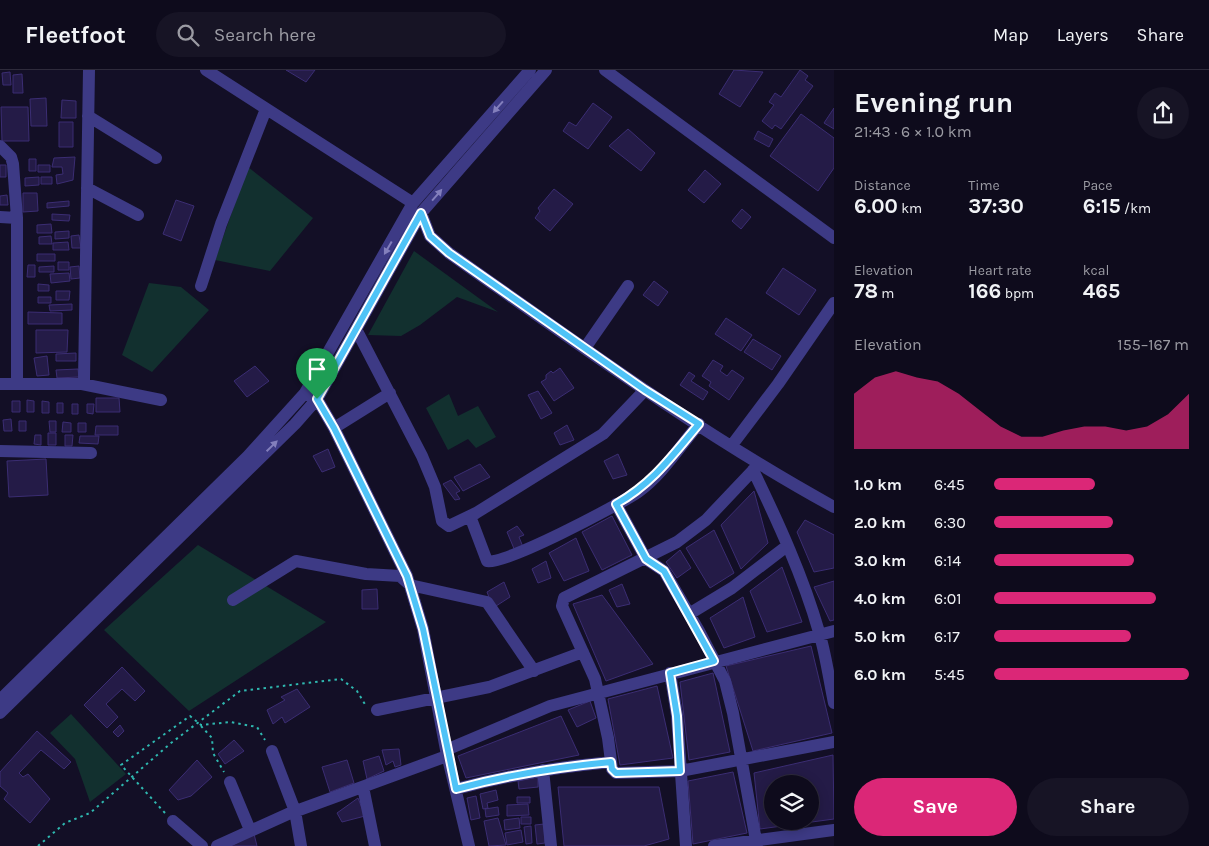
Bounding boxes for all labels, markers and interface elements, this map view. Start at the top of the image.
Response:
search box [156,12,506,57]
text: Fleetfoot [25,21,126,49]
icon: search [174,21,202,49]
text: Search here [214,24,316,46]
text: Map [993,24,1029,46]
text: Layers [1057,24,1109,46]
text: Share [1137,24,1184,46]
text: Evening run [854,86,1013,119]
button: share [1137,87,1189,139]
one-way arrow [492,100,503,113]
text: 21:43 · 6 × 1.0 km [854,122,972,141]
text: Distance [854,177,911,194]
text: Time [968,177,1000,194]
text: Pace [1083,177,1113,194]
one-way arrow [431,190,443,202]
text: 6.00 [854,194,898,218]
text: 37:30 [968,194,1024,218]
text: 6:15 [1083,194,1121,218]
text: km [898,200,922,217]
text: /km [1121,200,1151,217]
one-way arrow [383,242,392,255]
text: Elevation [854,262,913,279]
text: Heart rate [968,262,1031,279]
text: kcal [1083,262,1109,279]
text: 78 [854,279,878,303]
text: 166 [968,279,1001,303]
text: 465 [1083,279,1120,303]
text: m [878,285,894,302]
text: bpm [1001,285,1034,302]
text: Elevation [854,335,922,354]
text: 155–167 m [1117,335,1189,354]
pin [296,348,338,399]
icon: arrive [303,355,331,383]
one-way arrow [266,441,278,453]
text: 1.0 km [854,475,902,494]
text: 6:45 [934,475,965,494]
text: 2.0 km [854,513,906,532]
text: 6:30 [934,513,966,532]
text: 3.0 km [854,551,906,570]
text: 6:14 [934,551,961,570]
text: 4.0 km [854,589,906,608]
text: 6:01 [934,589,962,608]
text: 5.0 km [854,627,906,646]
text: 6:17 [934,627,960,646]
text: 6.0 km [854,665,906,684]
text: 5:45 [934,665,965,684]
map controls [764,775,819,830]
button: layers [764,775,819,830]
button: Save [854,778,1017,836]
button: Share [1027,778,1189,836]

